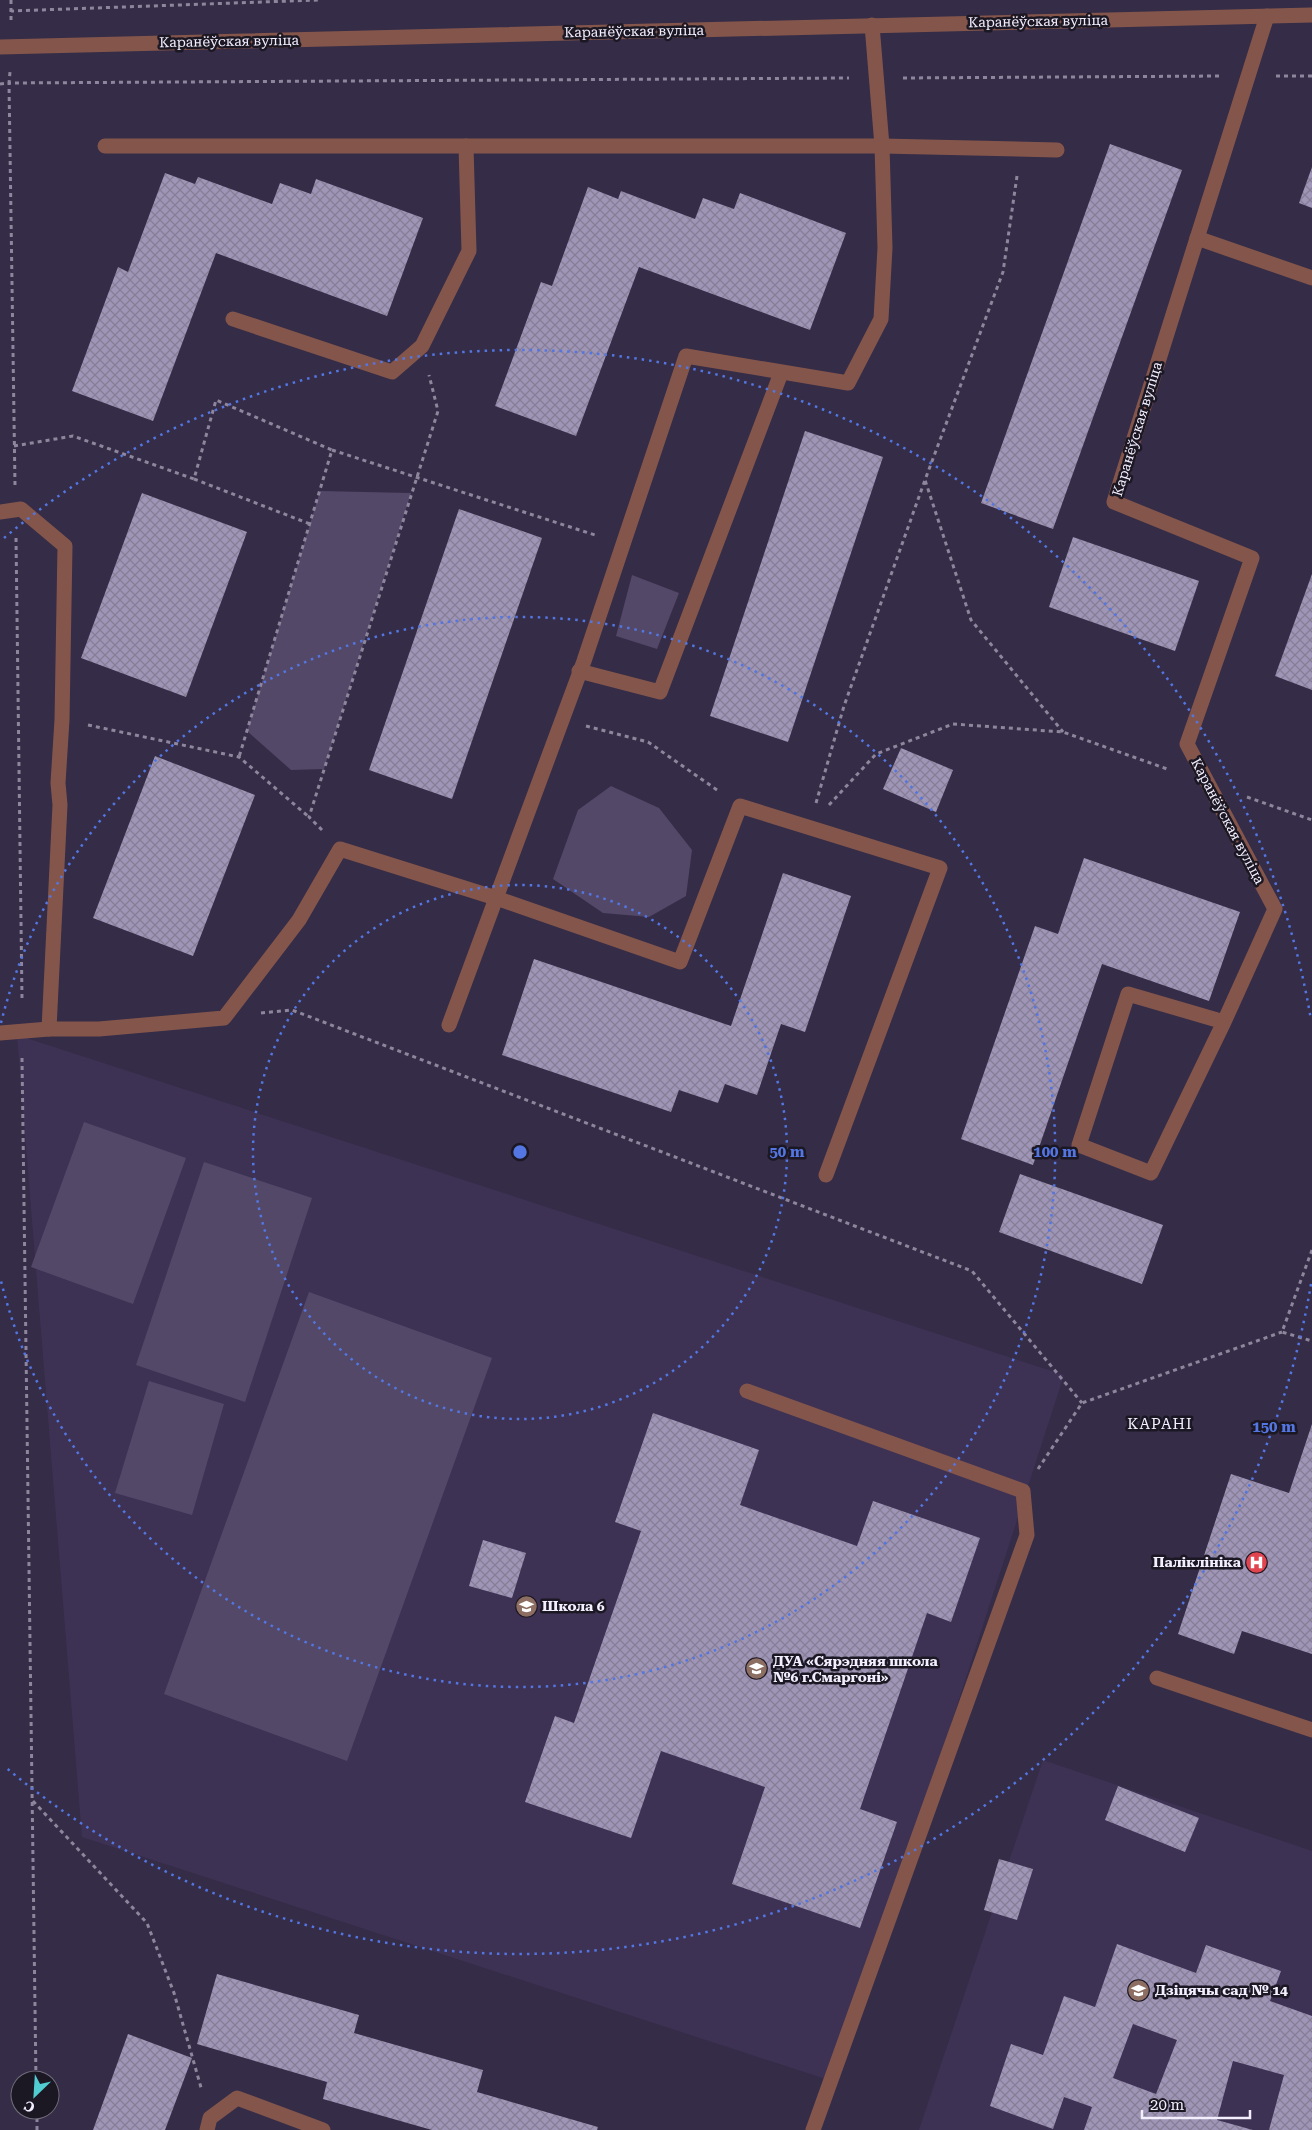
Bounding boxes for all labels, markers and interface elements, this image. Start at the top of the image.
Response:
street label: Каранёўская вуліца [968,12,1108,30]
street label: Каранёўская вуліца [564,22,704,40]
street label: Каранёўская вуліца [159,32,299,50]
street label: Каранёўская вуліца [1109,359,1165,498]
street label: Каранёўская вуліца [1188,755,1268,887]
centre of rings [511,1143,529,1161]
text: 50 m [769,1143,805,1161]
text: 100 m [1033,1143,1077,1161]
district label: КАРАНІ [1127,1415,1193,1433]
text: 150 m [1252,1418,1296,1436]
hospital icon: Паліклініка [1245,1550,1269,1574]
place label: Паліклініка [1153,1554,1242,1570]
school or university icon: Школа 6 [514,1594,538,1618]
place label: Школа 6 [542,1598,605,1614]
place label: ДУА «Сярэдняя школа №6 г.Смаргоні» [773,1653,939,1685]
school or university icon: ДУА «Сярэдняя школа №6 г.Смаргоні» [745,1657,769,1681]
school or university icon: Дзіцячы сад № 14 [1127,1978,1151,2002]
place label: Дзіцячы сад № 14 [1155,1982,1288,1998]
north arrow [10,2070,60,2120]
scale bar [1142,2088,1250,2120]
text: 20 m [1150,2096,1185,2114]
text: С [22,2097,37,2116]

